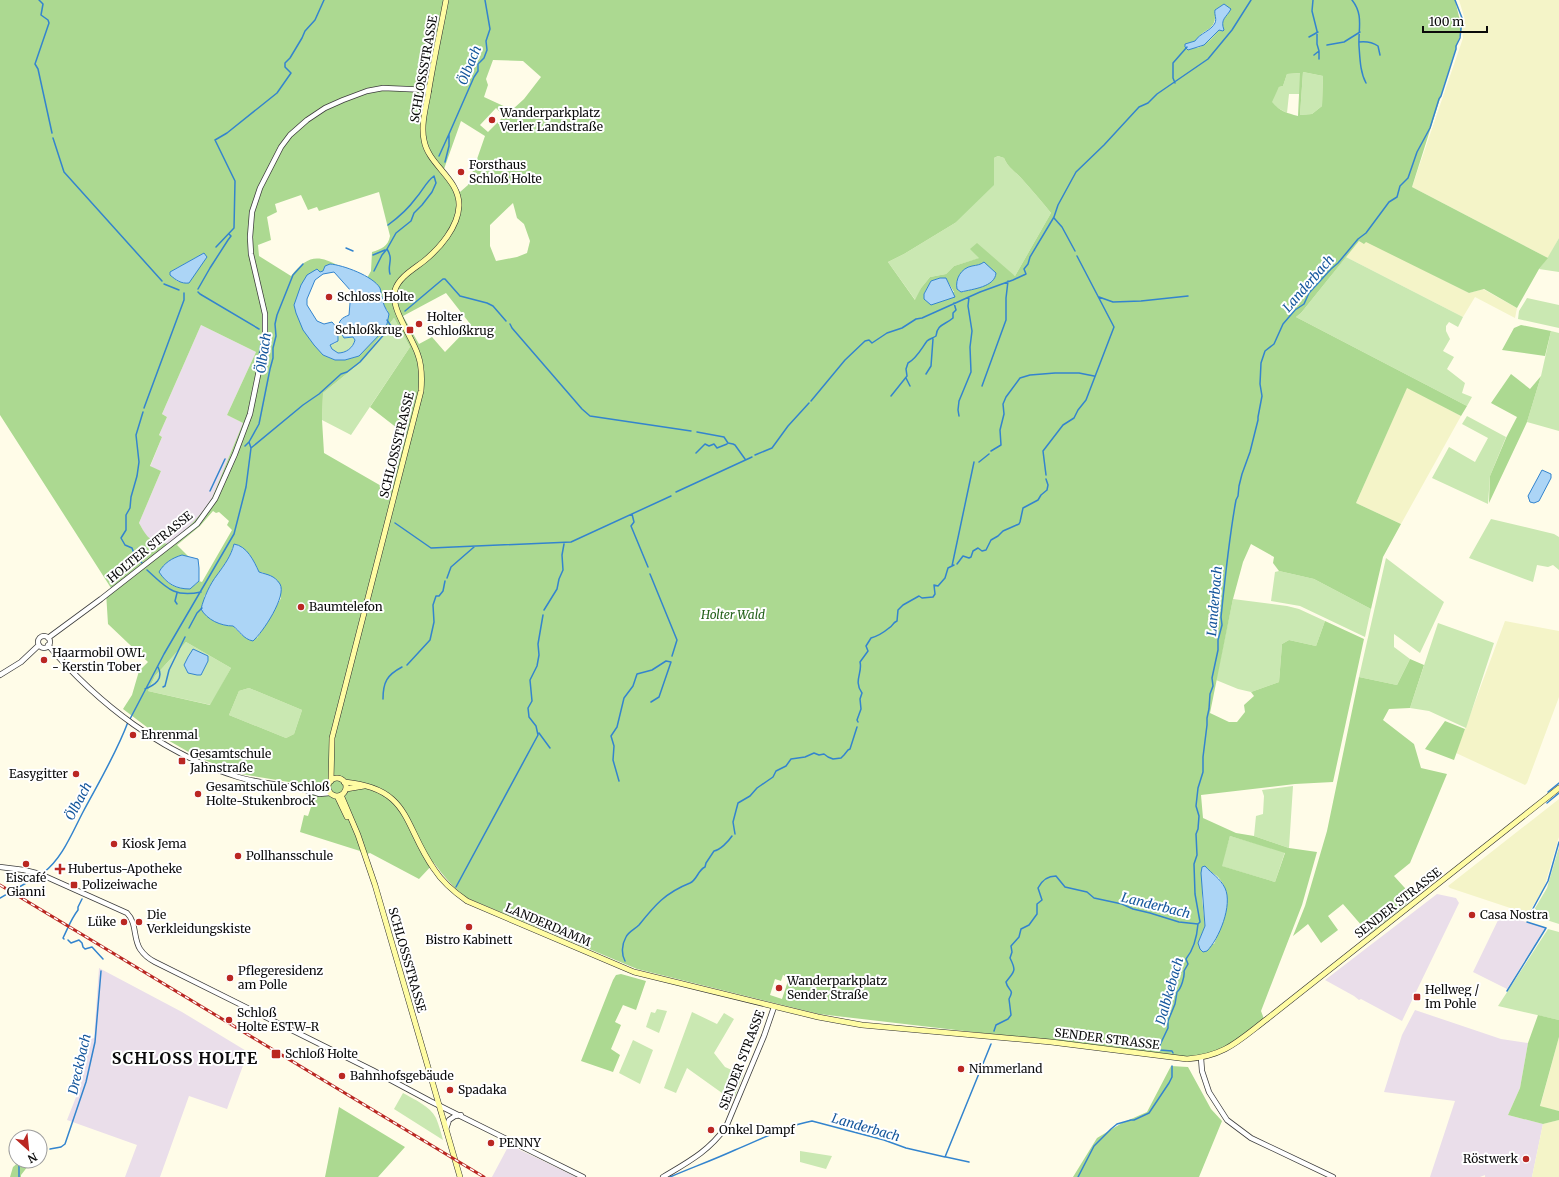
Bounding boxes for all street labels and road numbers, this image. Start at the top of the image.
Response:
street label: SCHLOSSSTRASSE [407,14,440,124]
street label: SCHLOSSSTRASSE [376,390,417,499]
street label: HOLTER STRASSE [104,507,196,586]
street label: SENDER STRASSE [1351,864,1444,941]
street label: LANDERDAMM [503,900,594,949]
street label: SCHLOSSSTRASSE [385,905,430,1015]
street label: SENDER STRASSE [716,1007,768,1112]
street label: SENDER STRASSE [1054,1025,1161,1052]

